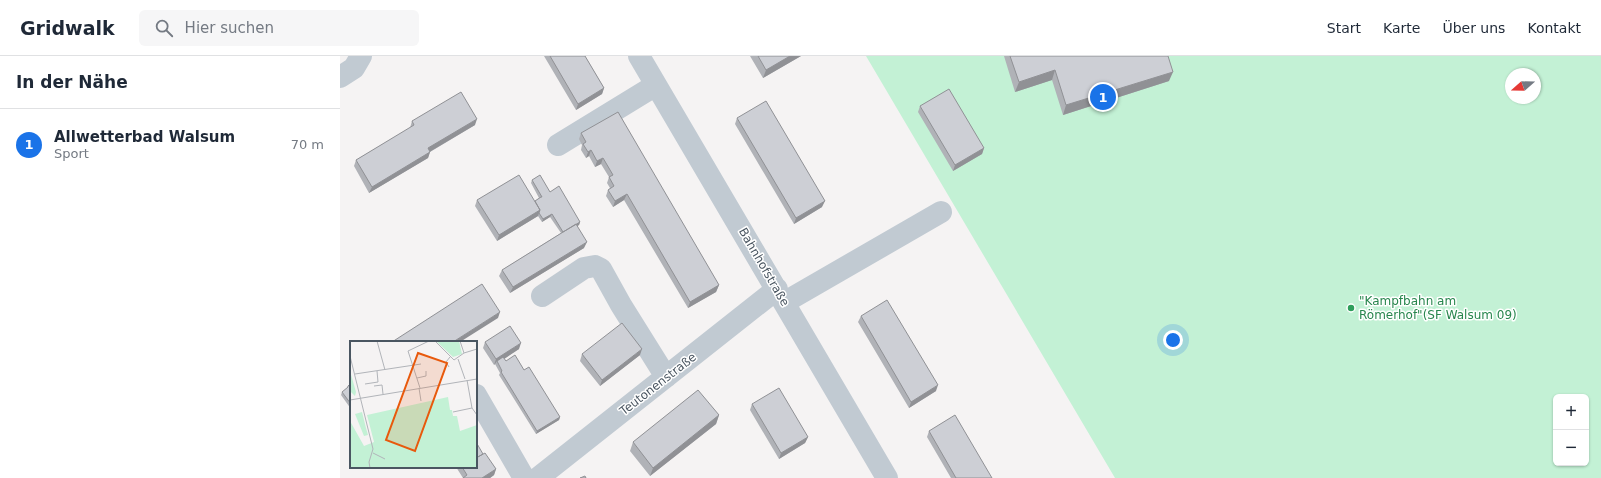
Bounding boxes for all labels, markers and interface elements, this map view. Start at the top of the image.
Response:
search box [139,10,419,46]
text: Gridwalk [20,17,115,39]
icon: search [153,17,175,39]
text: Hier suchen [185,19,274,37]
text: Start [1327,20,1361,36]
text: Karte [1383,20,1420,36]
text: Über uns [1442,20,1505,36]
text: Kontakt [1527,20,1581,36]
north arrow [1505,68,1541,104]
text: In der Nähe [16,72,128,92]
pin: 1 [1090,82,1116,112]
text: Allwetterbad Walsum [54,128,235,146]
text: 1 [24,137,34,152]
text: 70 m [291,137,324,152]
text: Sport [54,146,89,161]
street label: Bahnhofstraße [736,225,792,309]
place label: "Kampfbahn am Römerhof"(SF Walsum 09) [1359,294,1517,322]
marker: "Kampfbahn am Römerhof"(SF Walsum 09) [1346,303,1356,313]
your location [1163,330,1183,350]
inset map [350,341,477,468]
street label: Teutonenstraße [616,350,699,419]
map controls [1553,394,1589,466]
button: + [1553,394,1589,430]
button: − [1553,430,1589,466]

